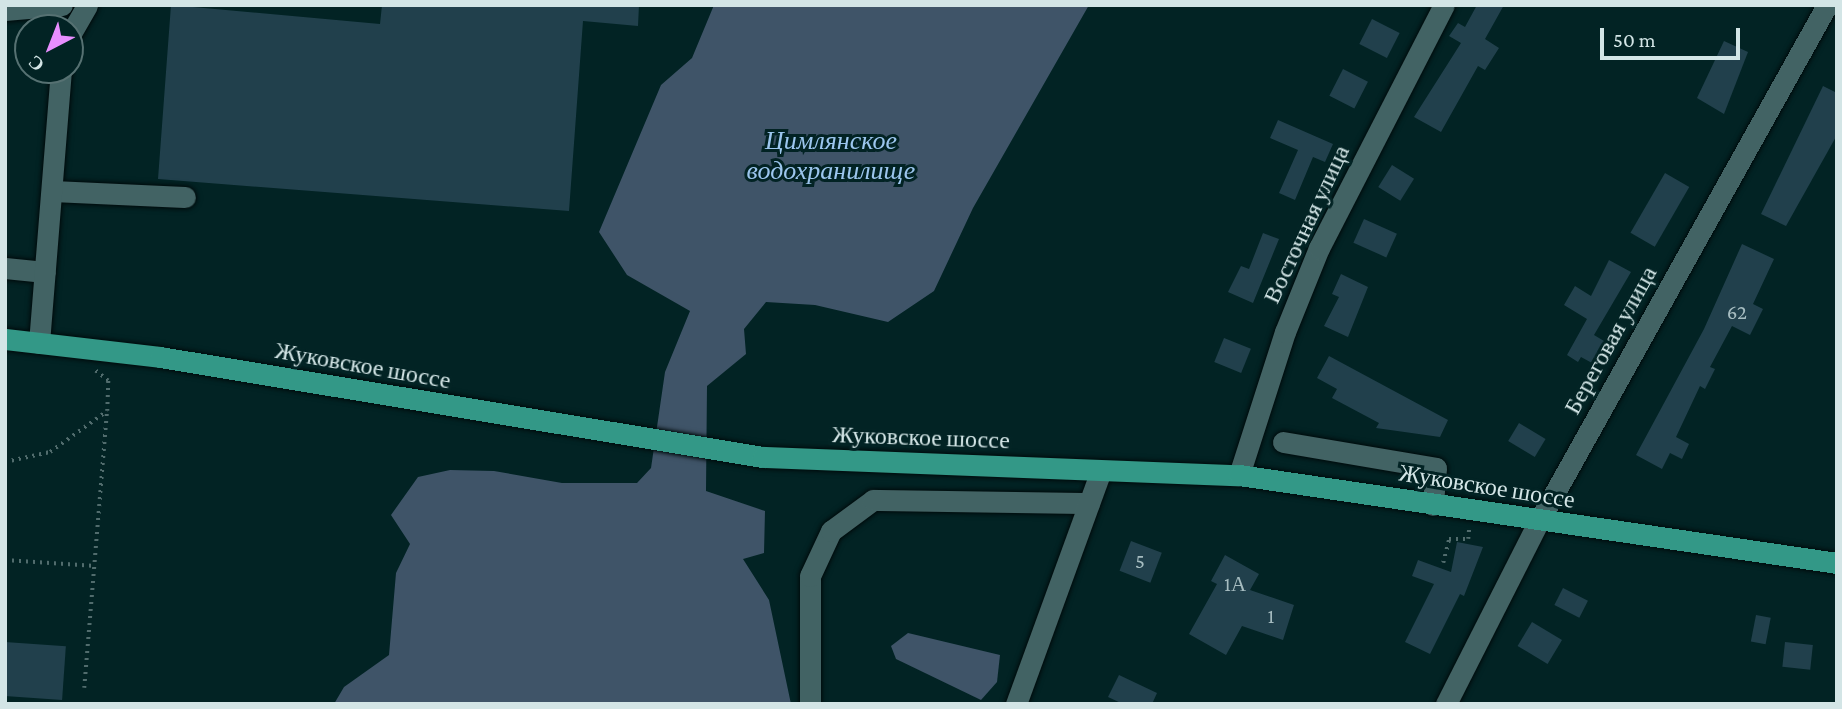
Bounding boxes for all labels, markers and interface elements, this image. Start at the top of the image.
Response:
north arrow [14,14,84,84]
scale bar [1604,14,1744,58]
text: 50 m [1613,28,1656,52]
text: С [24,51,48,76]
water label: Цимлянское водохранилище [747,125,915,186]
street label: Восточная улица [1257,140,1355,308]
street label: Береговая улица [1557,261,1663,419]
house number: 62 [1727,299,1747,325]
street label: Жуковское шоссе [273,335,453,395]
street label: Жуковское шоссе [832,420,1010,454]
street label: Жуковское шоссе [1397,458,1577,514]
house number: 5 [1135,548,1145,574]
house number: 1А [1224,571,1246,597]
house number: 1 [1268,603,1274,629]

